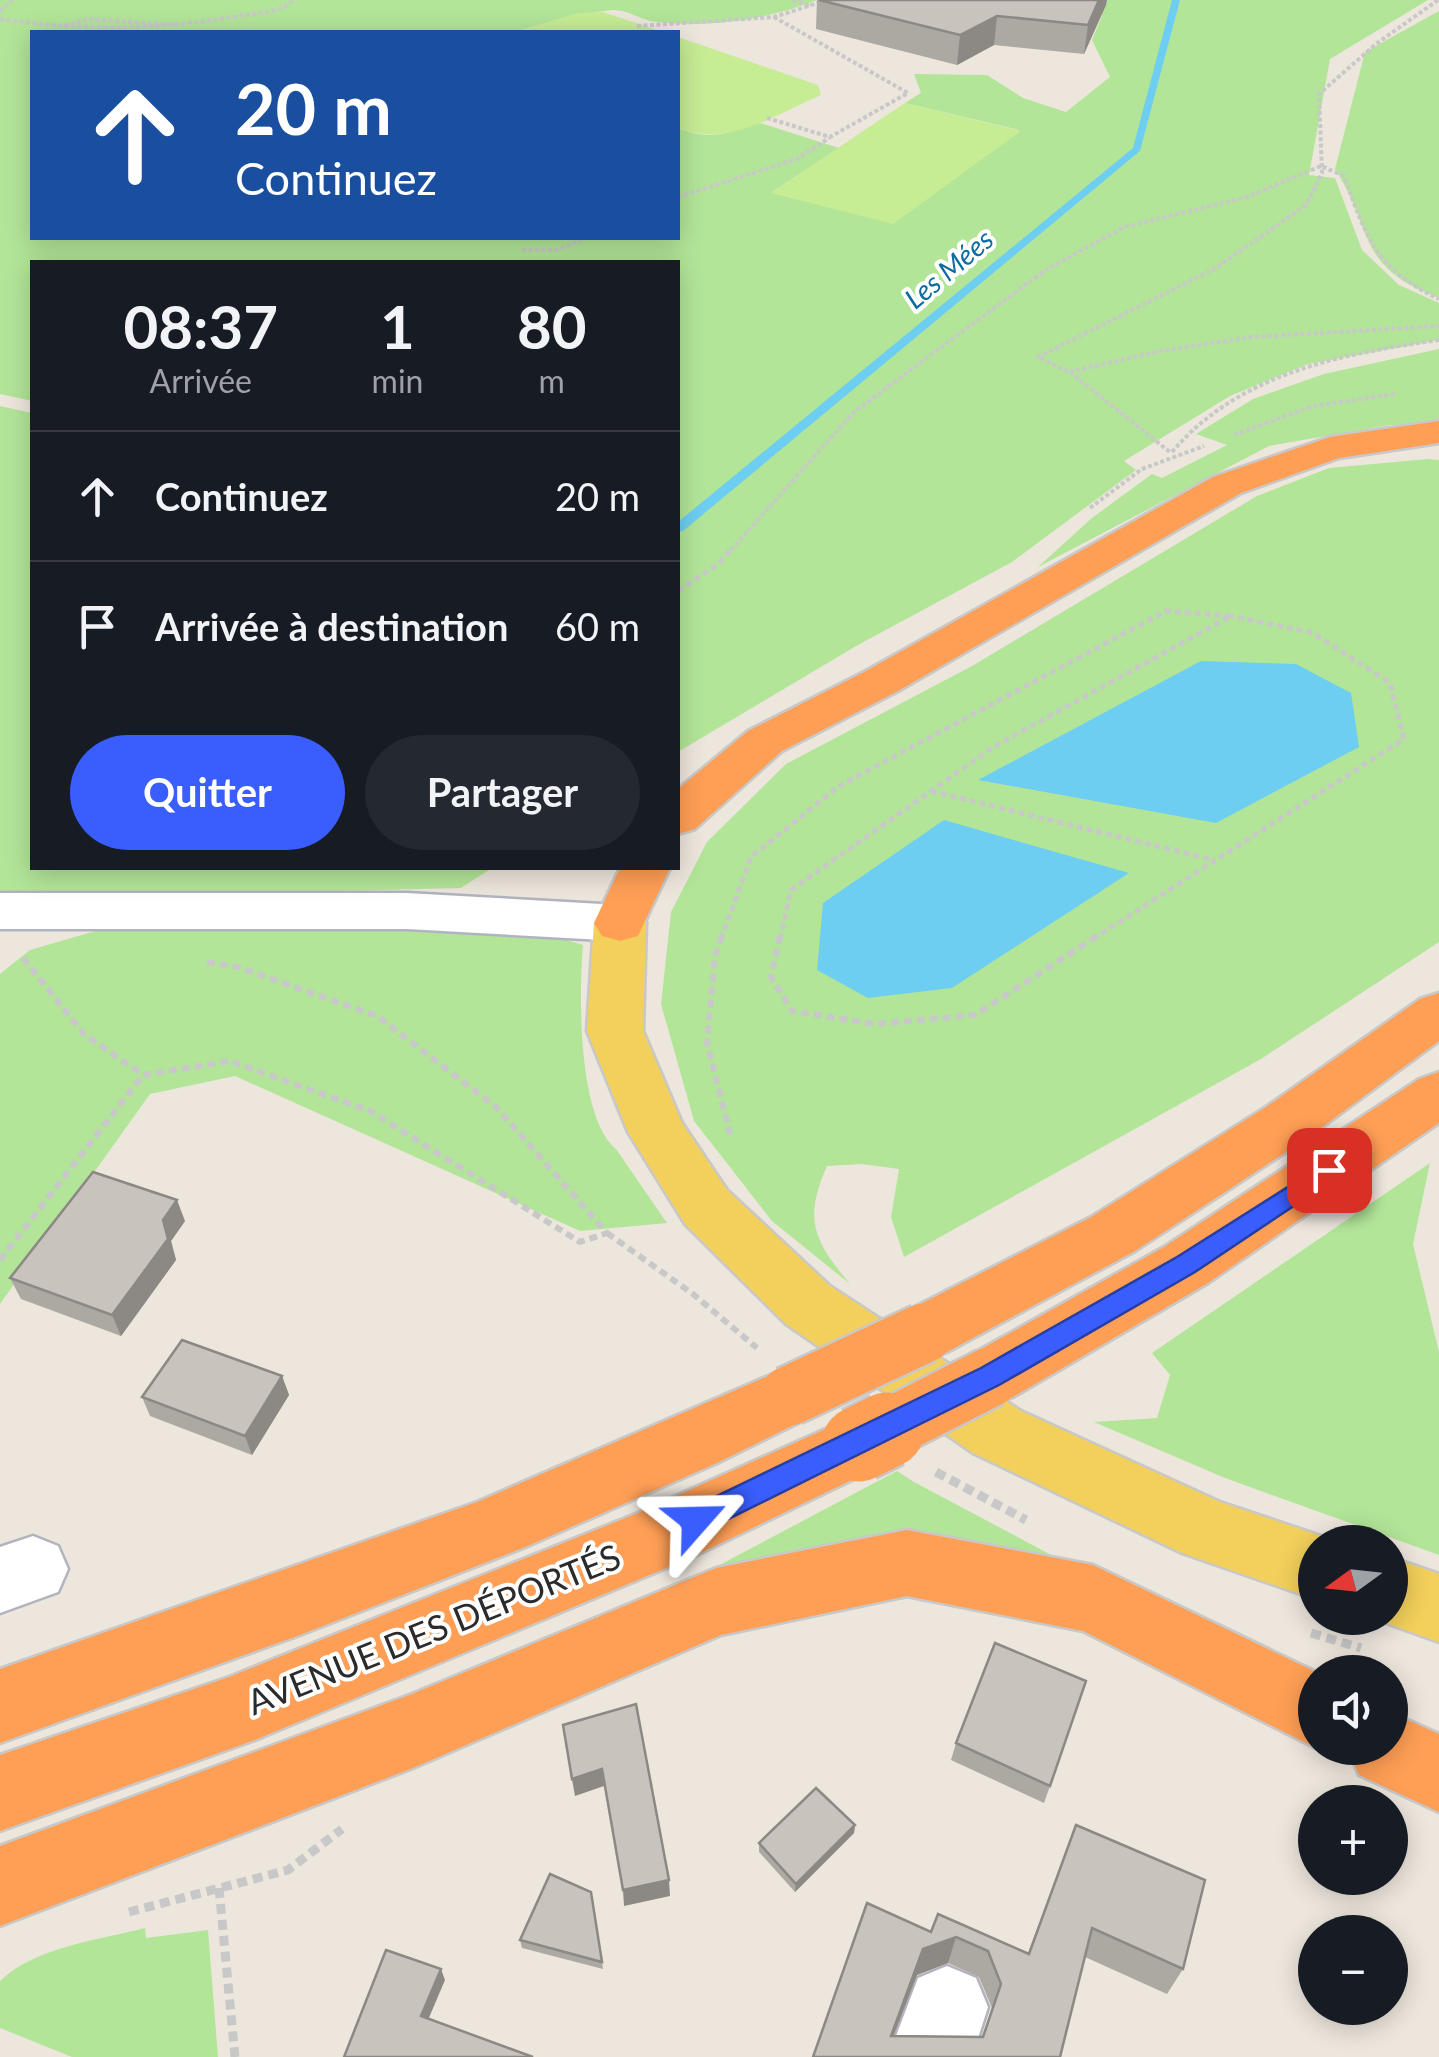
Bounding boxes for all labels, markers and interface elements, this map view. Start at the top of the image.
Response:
text: 20 m [235,66,392,150]
icon: ahead [70,70,200,200]
text: Continuez [235,151,437,205]
water label: Les Mées [897,221,1000,315]
text: 08:37 [123,290,278,362]
text: 1 [380,290,415,362]
text: 80 [517,290,587,362]
text: Arrivée [150,361,252,400]
text: min [372,361,423,400]
text: m [539,361,565,400]
icon: ahead [70,469,125,524]
text: Continuez [155,473,328,519]
text: 20 m [555,473,640,519]
icon: arrive [70,599,125,654]
text: Arrivée à destination [155,603,508,649]
text: 60 m [555,603,640,649]
button: Quitter [70,735,345,850]
button: Partager [365,735,640,850]
pin [1287,1128,1372,1213]
icon: arrive [1302,1143,1357,1198]
position arrow [644,1468,748,1572]
north arrow [1298,1525,1408,1635]
map controls [1298,1525,1408,2025]
street label: AVENUE DES DÉPORTÉS [240,1534,626,1722]
button: sound [1298,1655,1408,1765]
button: + [1298,1785,1408,1895]
button: − [1298,1915,1408,2025]

